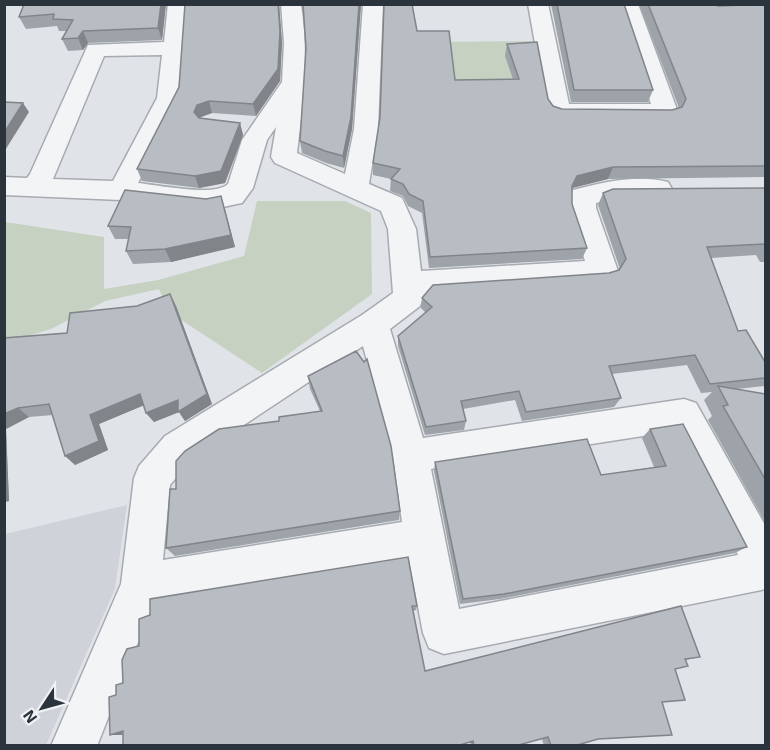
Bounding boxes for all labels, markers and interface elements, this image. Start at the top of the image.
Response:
north arrow [12,678,72,738]
text: N [18,707,41,727]

